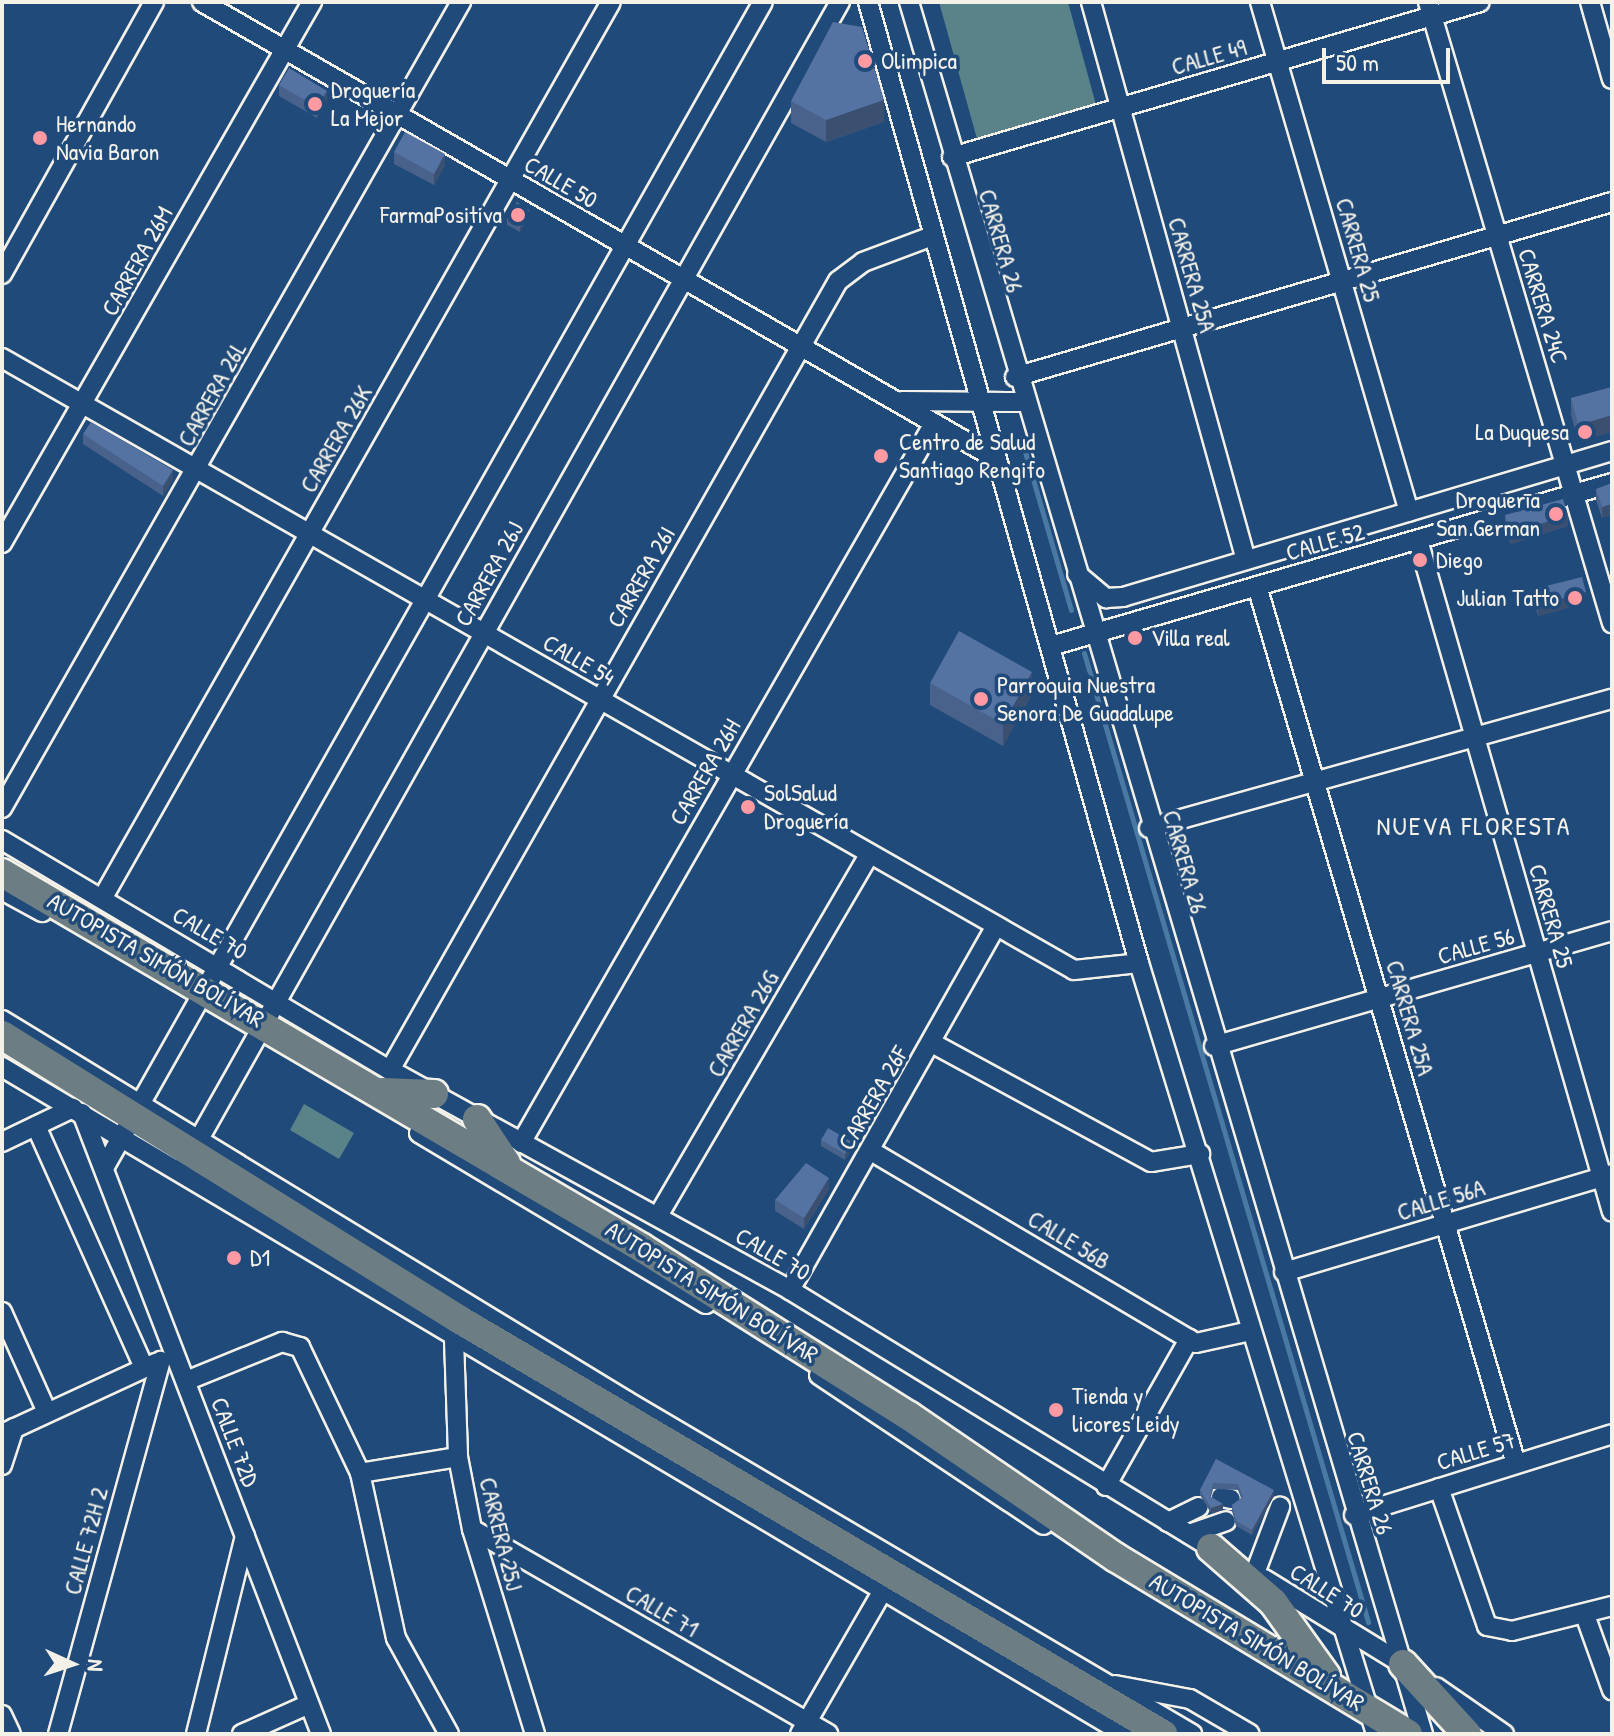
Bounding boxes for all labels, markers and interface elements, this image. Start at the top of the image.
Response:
scale bar [1326,32,1454,82]
street label: CALLE 49 [1168,33,1250,81]
text: 50 m [1336,46,1379,78]
place label: Olimpica [881,47,957,75]
marker: Olimpica [856,52,874,70]
place label: Droguería La Mejor [331,76,415,132]
marker: Droguería La Mejor [306,95,324,113]
place label: Hernando Navia Baron [56,110,159,166]
marker: Hernando Navia Baron [31,129,49,147]
street label: CALLE 50 [519,150,603,214]
street label: CARRERA 26 [973,186,1029,296]
street label: CARRERA 25 [1329,195,1387,305]
street label: CARRERA 26M [95,201,179,321]
place label: FarmaPositiva [380,201,502,229]
marker: FarmaPositiva [509,206,527,224]
street label: CARRERA 25A [1162,214,1222,336]
street label: CARRERA 24C [1512,245,1574,367]
street label: CARRERA 26L [171,337,253,451]
street label: CARRERA 26K [294,380,378,498]
place label: La Duquesa [1475,418,1569,446]
marker: La Duquesa [1576,423,1594,441]
place label: Centro de Salud Santiago Rengifo [899,428,1045,484]
marker: Centro de Salud Santiago Rengifo [870,445,892,467]
place label: Droguerīa San German [1436,486,1540,542]
marker: Droguerīa San German [1547,505,1565,523]
street label: CARRERA 26J [449,517,529,631]
street label: CALLE 52 [1282,517,1368,567]
street label: CARRERA 26I [601,521,681,633]
place label: Diego [1436,546,1483,574]
marker: Diego [1411,551,1429,569]
place label: Julian Tatto [1456,584,1559,612]
marker: Julian Tatto [1566,589,1584,607]
place label: Villa real [1151,624,1230,652]
street label: CALLE 54 [538,628,620,692]
marker: Villa real [1126,629,1144,647]
place label: Parroquia Nuestra Senora De Guadalupe [997,671,1174,727]
marker: Parroquia Nuestra Senora De Guadalupe [972,690,990,708]
street label: CARRERA 26H [663,714,747,830]
place label: SolSalud Droguería [764,779,848,835]
marker: SolSalud Droguería [739,798,757,816]
street label: CARRERA 26 [1157,807,1213,917]
district label: NUEVA FLORESTA [1377,810,1571,842]
street label: CARRERA 25 [1522,861,1580,971]
street label: AUTOPISTA SIMÓN BOLÍVAR [43,886,269,1034]
street label: CALLE 70 [168,900,252,966]
street label: CALLE 56 [1434,921,1518,971]
street label: CARRERA 25A [1380,957,1440,1079]
street label: CARRERA 26G [701,966,785,1082]
street label: CARRERA 26F [832,1041,914,1155]
street label: CALLE 56A [1394,1173,1488,1227]
street label: CALLE 56B [1023,1204,1115,1276]
street label: AUTOPISTA SIMÓN BOLÍVAR [601,1215,823,1369]
street label: CALLE 70 [731,1221,815,1287]
place label: D1 [250,1244,270,1272]
marker: D1 [225,1249,243,1267]
place label: Tienda y licores Leidy [1072,1382,1180,1438]
street label: CALLE 72D [205,1393,265,1491]
marker: Tienda y licores Leidy [1047,1401,1065,1419]
street label: CALLE 57 [1433,1425,1519,1477]
street label: CARRERA 26 [1341,1428,1399,1538]
street label: CARRERA 25J [473,1474,529,1594]
street label: CALLE 72H 2 [58,1484,114,1598]
street label: CALLE 70 [1285,1557,1369,1625]
street label: AUTOPISTA SIMÓN BOLÍVAR [1145,1567,1369,1717]
street label: CALLE 71 [620,1579,704,1643]
north arrow [32,1624,112,1704]
text: N [81,1659,111,1672]

